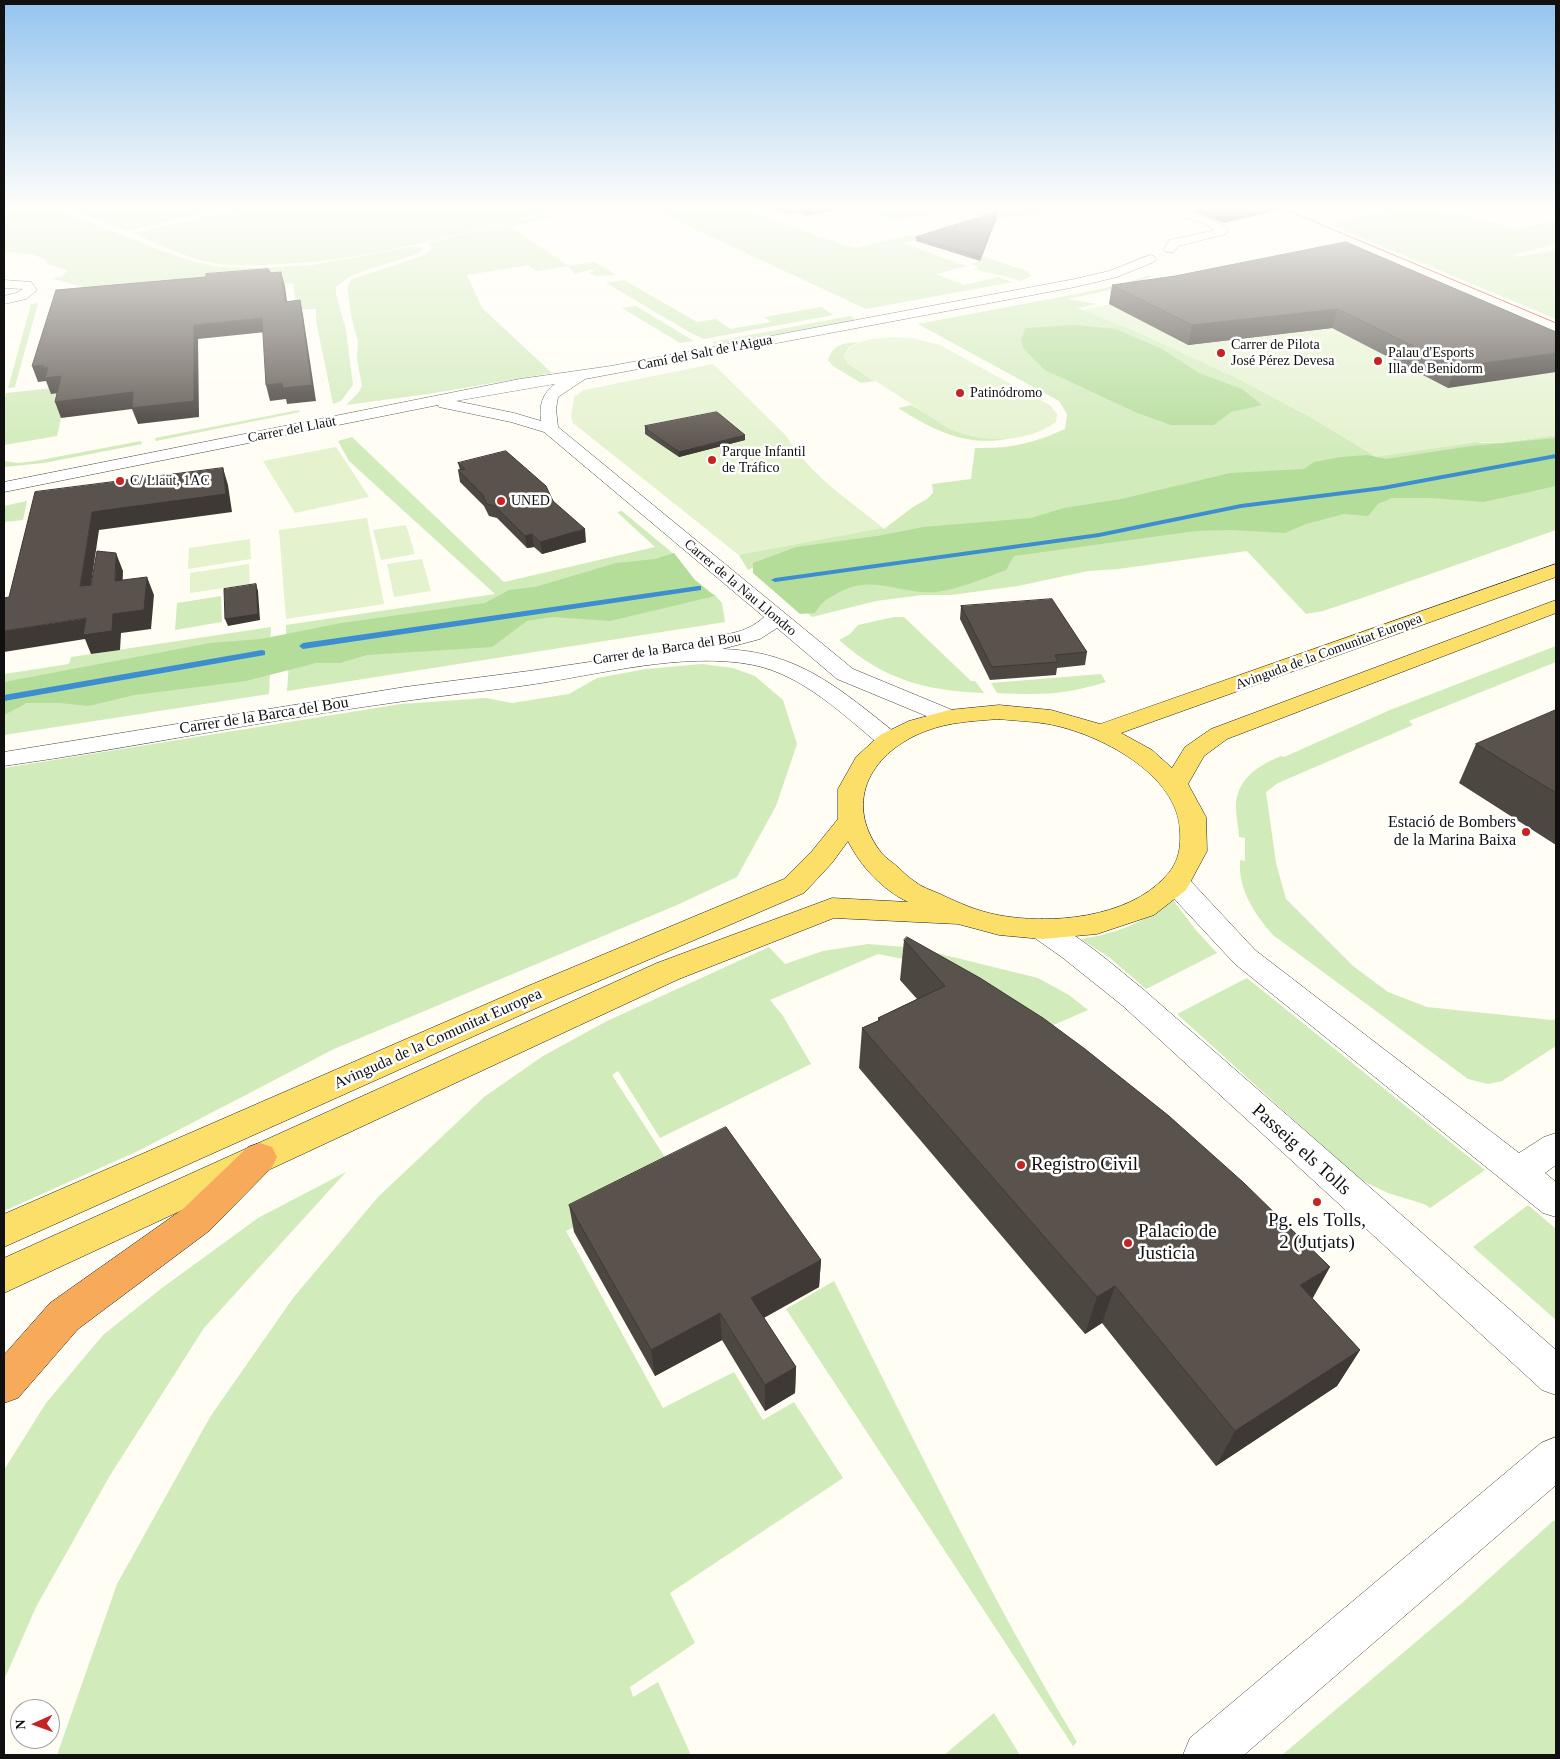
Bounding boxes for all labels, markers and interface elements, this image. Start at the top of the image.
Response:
street label: Camí del Salt de l'Aigua [636,332,774,374]
place label: Carrer de Pilota José Pérez Devesa [1231,337,1334,370]
place label: Palau d'Esports Illa de Benidorm [1388,345,1483,378]
marker: Carrer de Pilota José Pérez Devesa [1215,347,1227,359]
marker: Palau d'Esports Illa de Benidorm [1372,355,1384,367]
place label: Patinódromo [970,385,1042,401]
marker: Patinódromo [954,387,966,399]
street label: Carrer del Llaüt [247,413,337,447]
place label: Parque Infantil de Tráfico [722,444,806,477]
marker: Parque Infantil de Tráfico [706,454,718,466]
place label: C/ Llaüt, 1AC [130,473,210,489]
marker: C/ Llaüt, 1AC [114,475,126,487]
place label: UNED [511,493,550,509]
marker: UNED [495,495,507,507]
street label: Carrer de la Nau Llondro [680,536,800,640]
street label: Avinguda de la Comunitat Europea [1233,610,1425,694]
street label: Carrer de la Barca del Bou [592,629,742,669]
street label: Carrer de la Barca del Bou [178,693,350,739]
place label: Estació de Bombers de la Marina Baixa [1388,813,1516,851]
marker: Estació de Bombers de la Marina Baixa [1520,826,1532,838]
street label: Avinguda de la Comunitat Europea [331,984,545,1094]
street label: Passeig els Tolls [1247,1100,1355,1200]
place label: Registro Civil [1031,1154,1138,1176]
marker: Registro Civil [1015,1159,1027,1171]
marker: Pg. els Tolls, 2 (Jutjats) [1311,1196,1323,1208]
place label: Pg. els Tolls, 2 (Jutjats) [1268,1210,1366,1254]
place label: Palacio de Justicia [1138,1221,1217,1265]
marker: Palacio de Justicia [1122,1237,1134,1249]
north arrow [10,1699,60,1749]
text: N [13,1719,28,1730]

